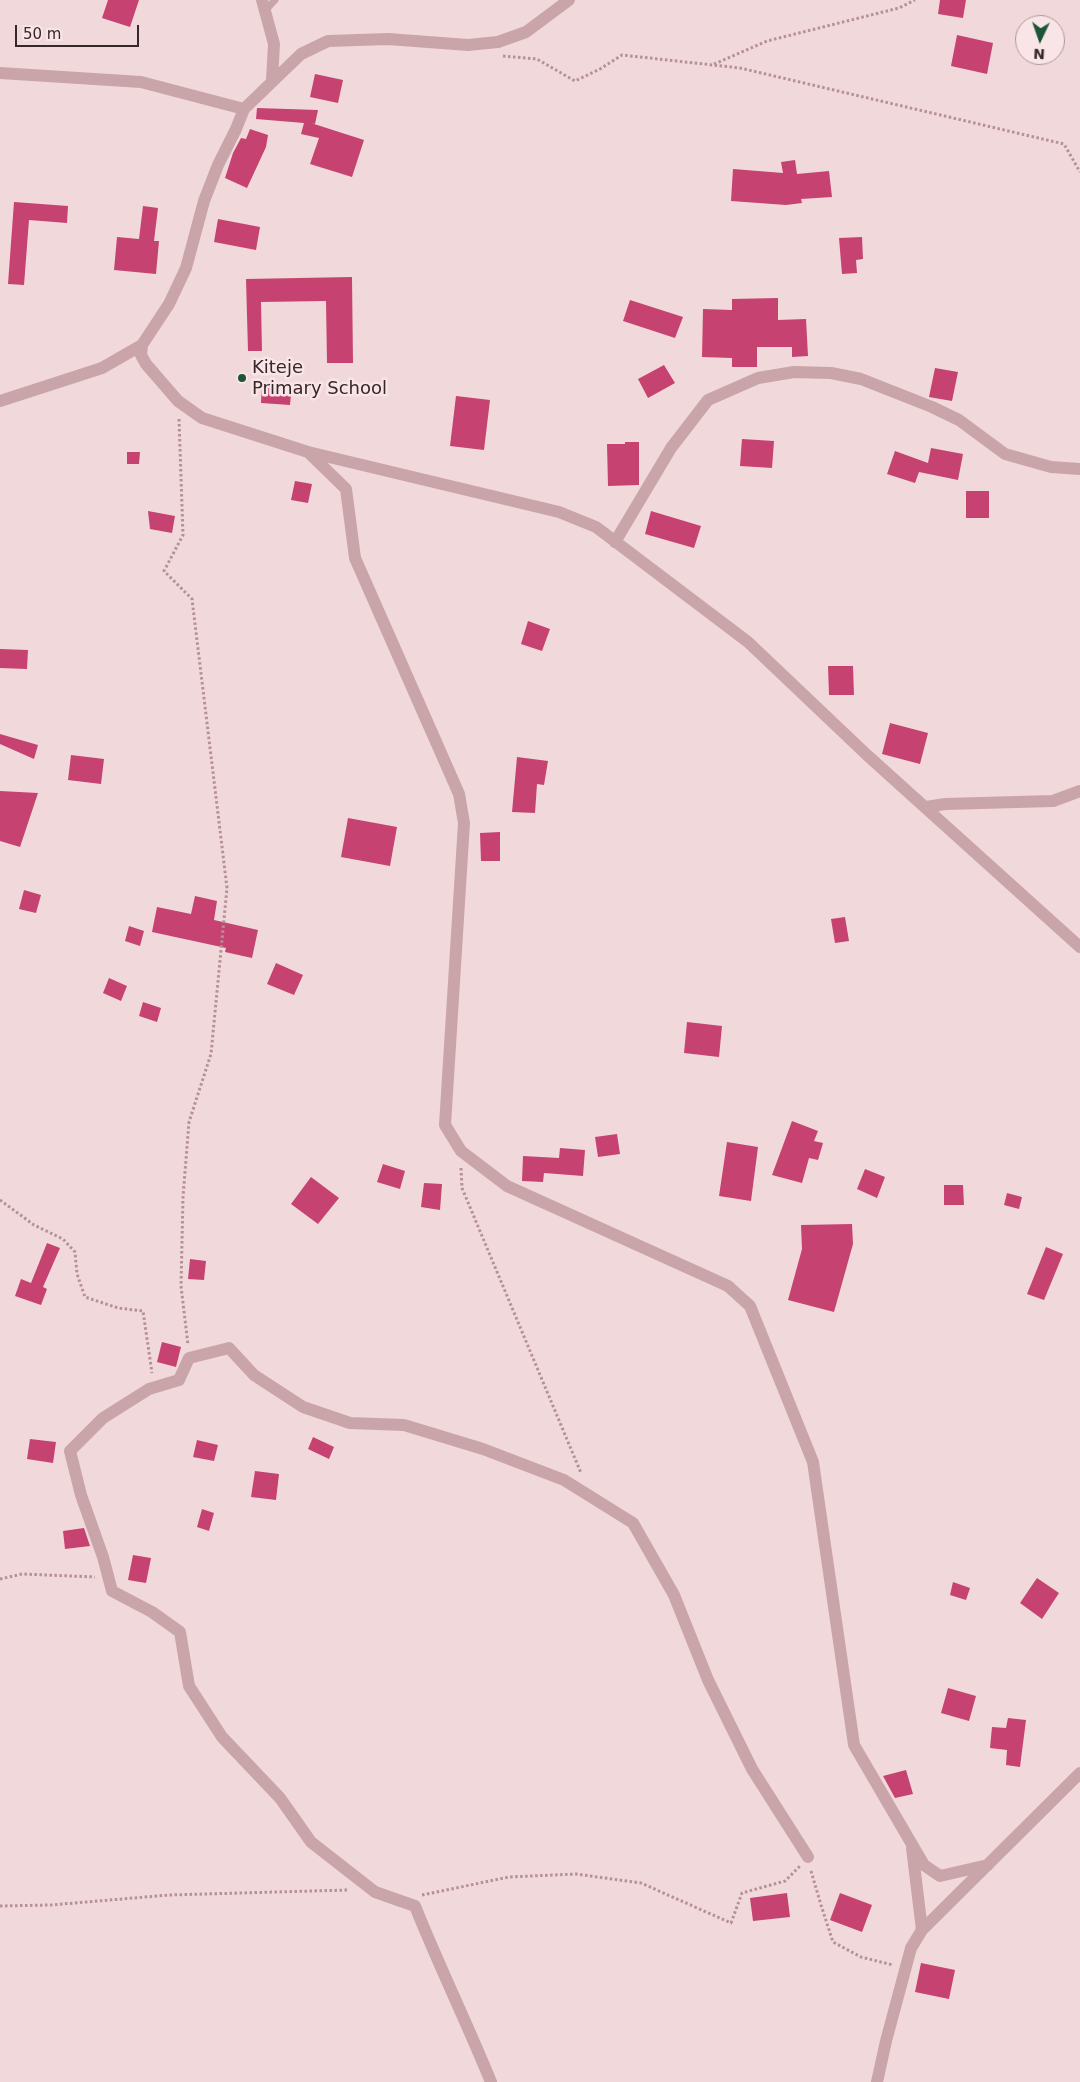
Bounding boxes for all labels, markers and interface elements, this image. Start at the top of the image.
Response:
scale bar [18,15,141,47]
north arrow [1015,15,1065,65]
text: 50 m [23,25,61,43]
text: N [1033,46,1046,62]
place label: Kiteje Primary School [252,357,387,399]
marker: Kiteje Primary School [236,372,248,384]

